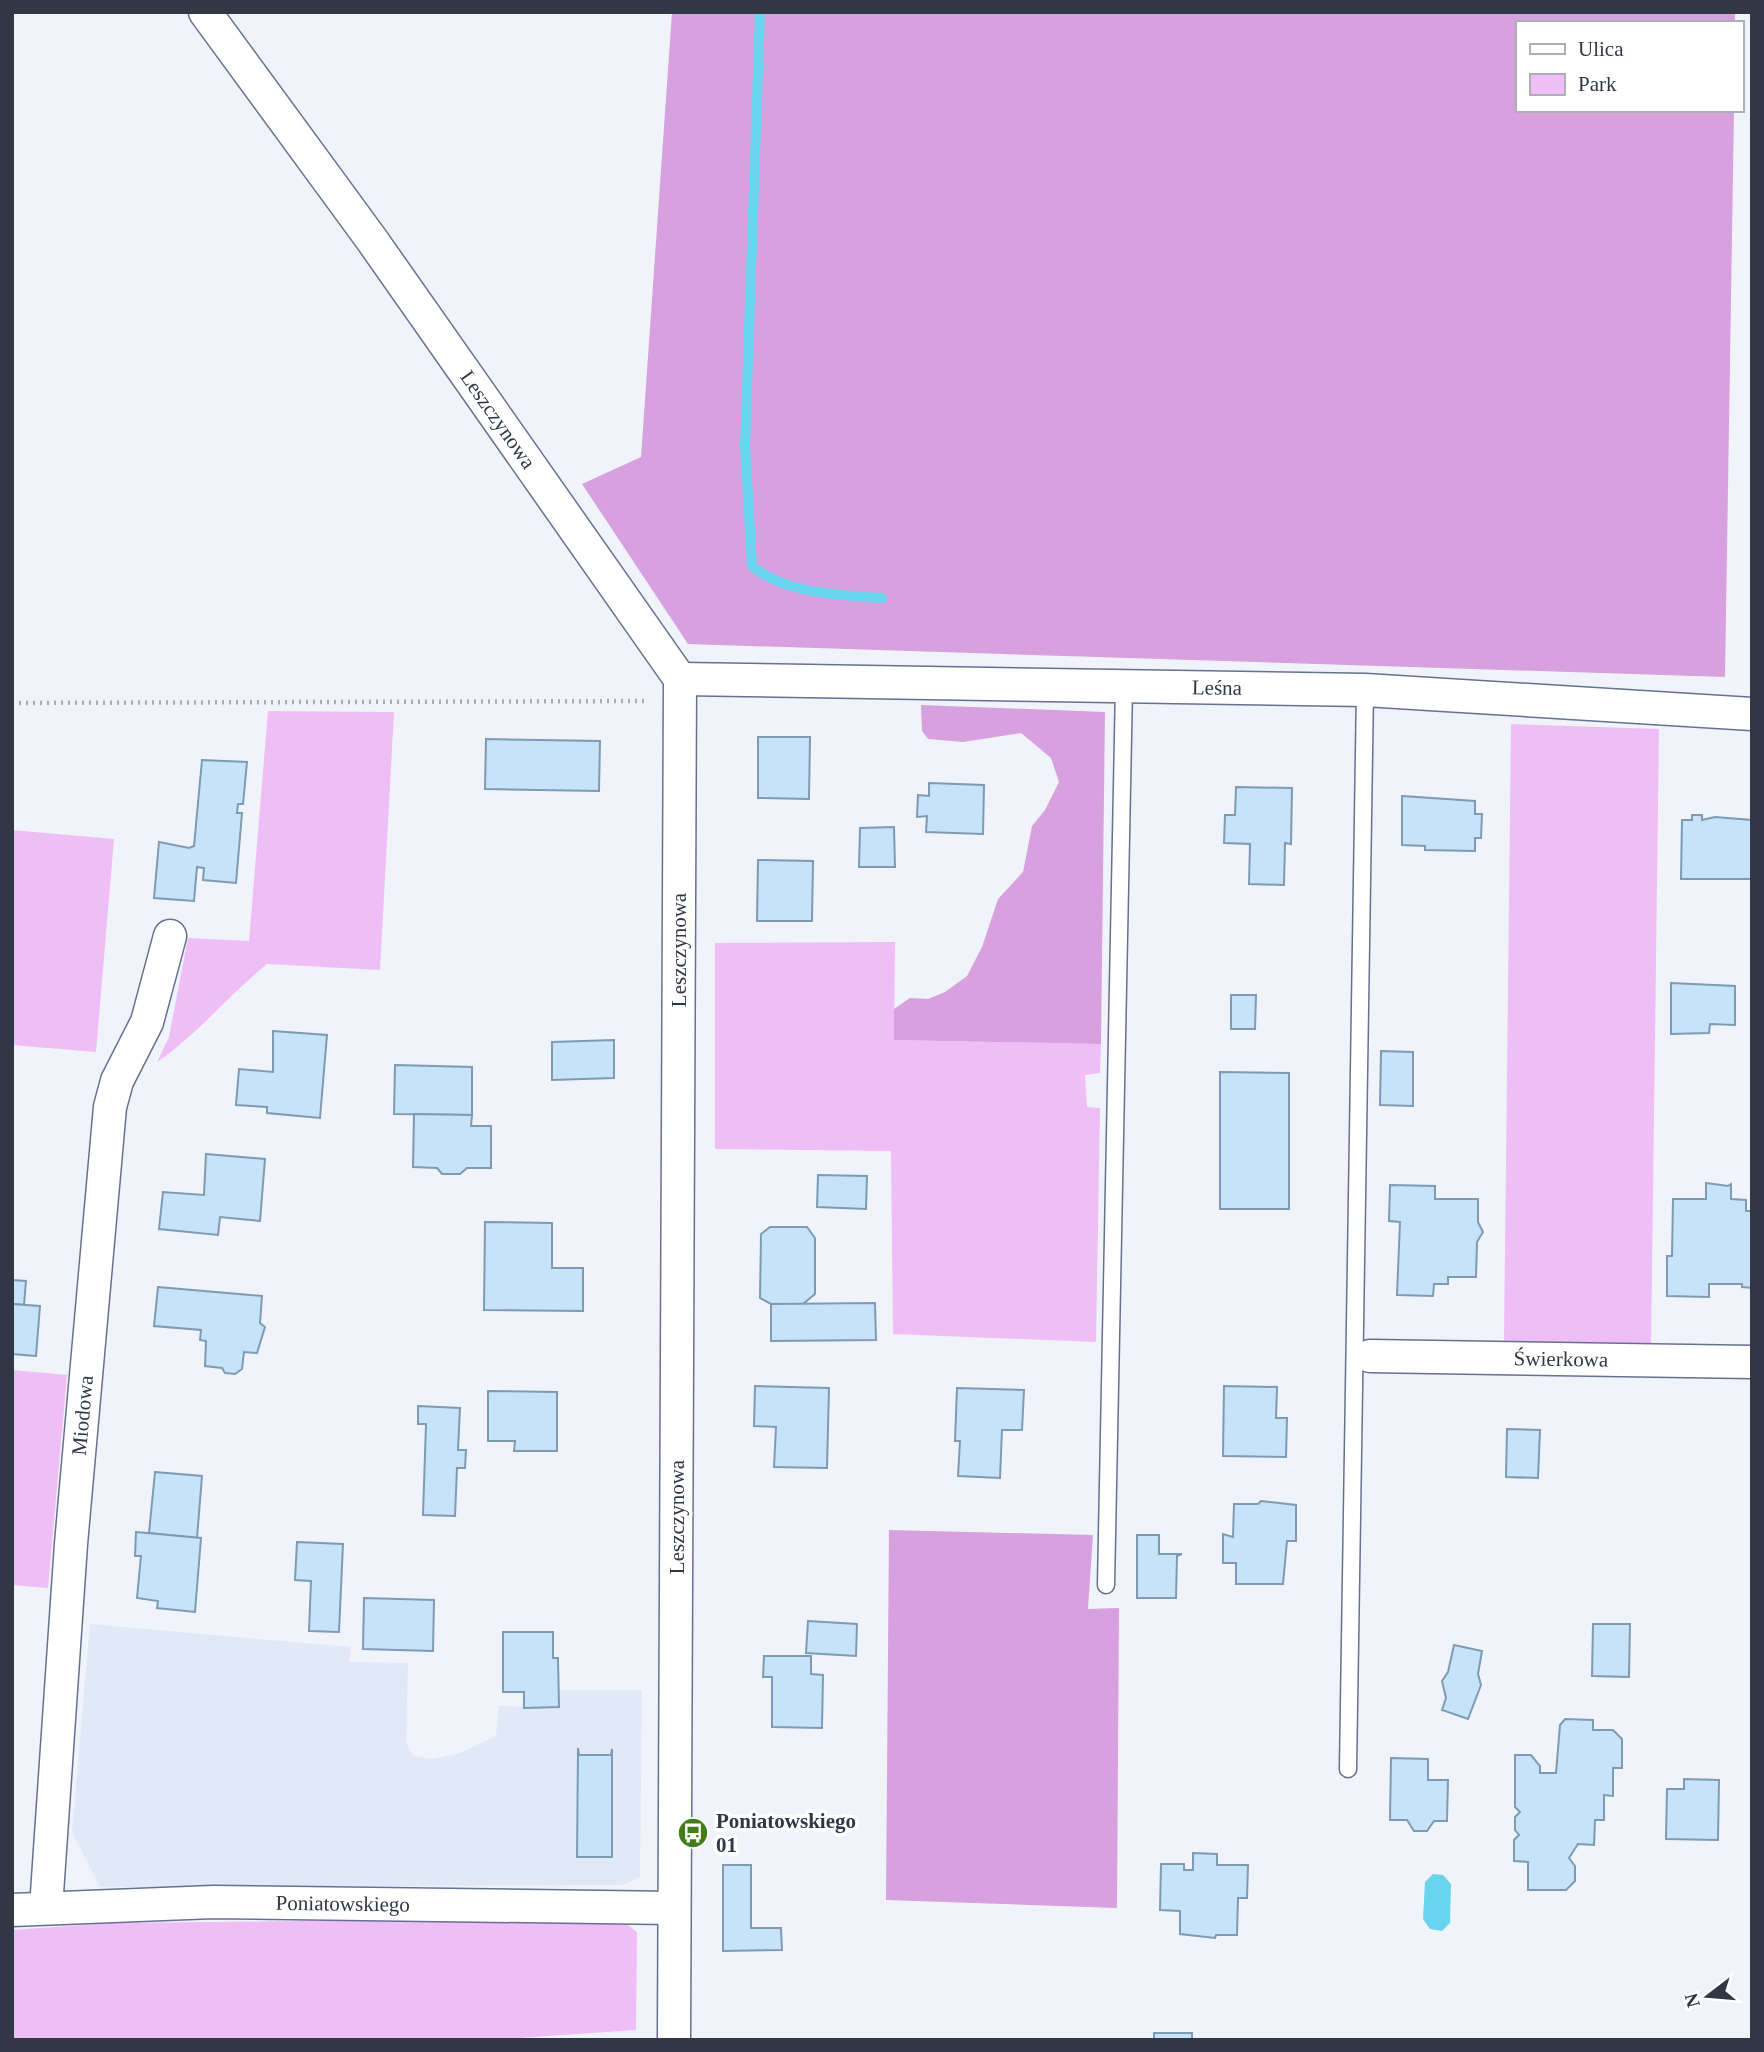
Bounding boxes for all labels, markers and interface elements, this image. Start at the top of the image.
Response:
legend [1516,21,1743,112]
text: Ulica [1578,37,1624,61]
text: Park [1578,72,1617,96]
street label: Leszczynowa [455,366,541,474]
street label: Leśna [1192,675,1243,700]
street label: Leszczynowa [667,892,691,1007]
street label: Świerkowa [1514,1346,1609,1372]
street label: Miodowa [67,1374,98,1457]
street label: Leszczynowa [665,1459,689,1574]
place label: Poniatowskiego 01 [716,1809,856,1857]
bus stop icon: Poniatowskiego 01 [676,1816,710,1850]
street label: Poniatowskiego [276,1891,410,1917]
north arrow [1673,1961,1743,2031]
text: N [1680,1991,1704,2010]

